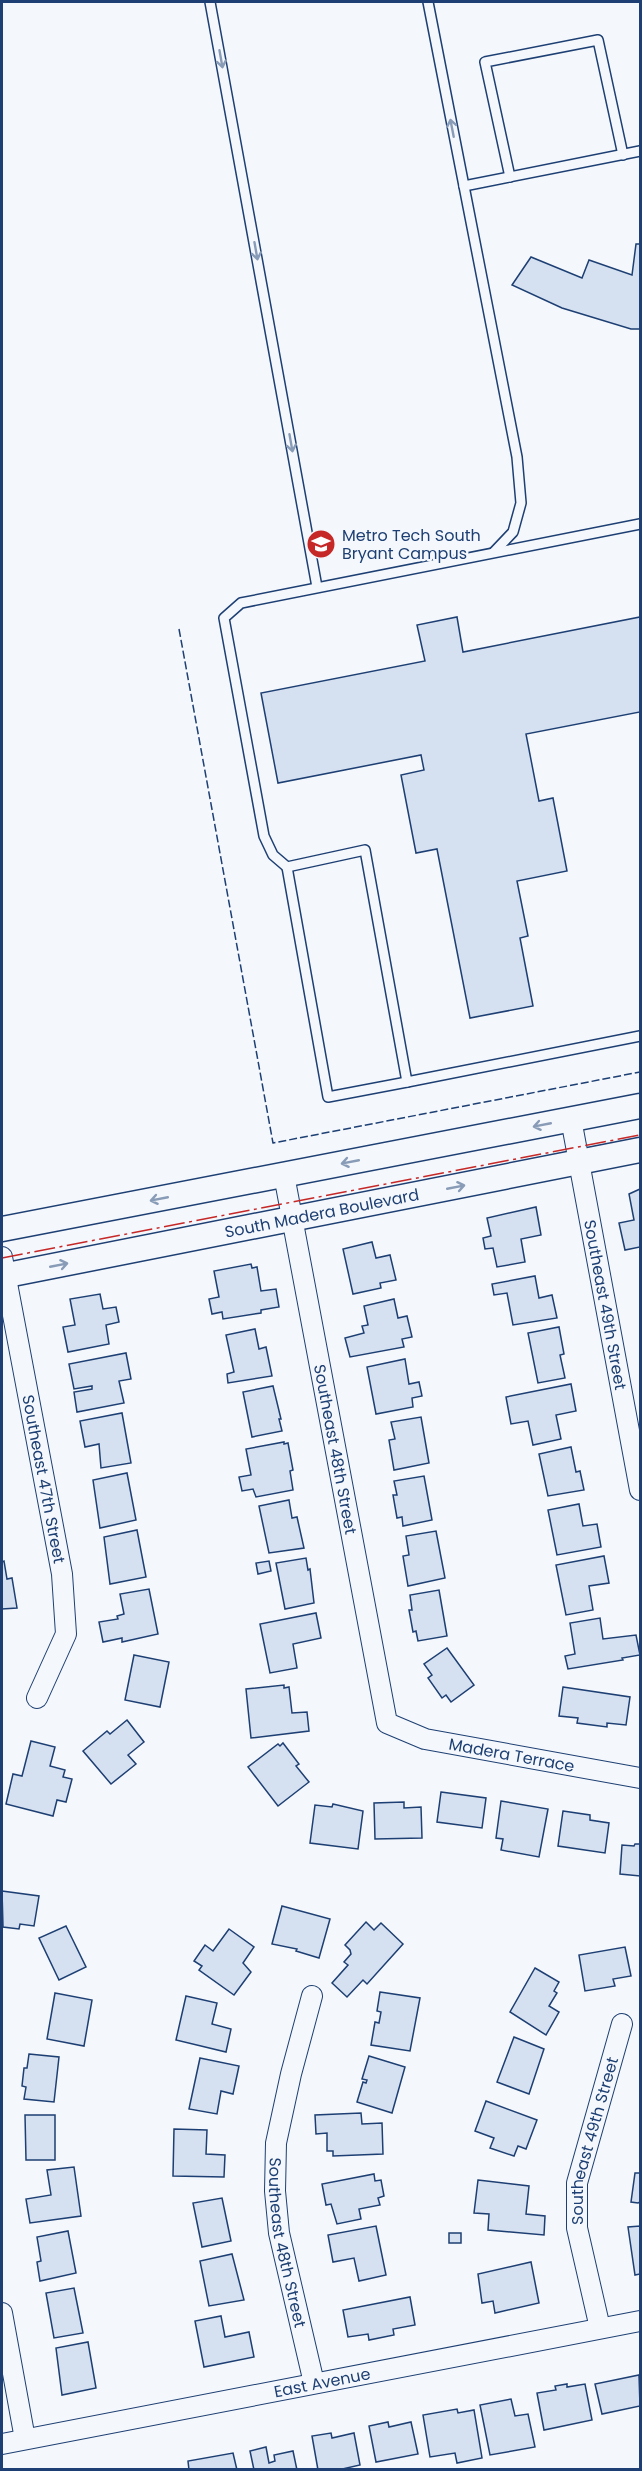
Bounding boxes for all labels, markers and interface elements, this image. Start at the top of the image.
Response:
one-way arrow [216,49,227,68]
one-way arrow [446,119,457,139]
one-way arrow [250,241,261,260]
one-way arrow [285,432,296,452]
place label: Metro Tech South Bryant Campus [342,524,481,565]
school or university icon: Metro Tech South Bryant Campus [305,528,337,560]
one-way arrow [533,1120,552,1131]
one-way arrow [341,1157,361,1168]
one-way arrow [446,1181,466,1192]
street label: South Madera Boulevard [223,1183,421,1244]
one-way arrow [150,1194,169,1205]
street label: Southeast 49th Street [578,1218,632,1392]
one-way arrow [49,1259,68,1270]
street label: Southeast 48th Street [308,1362,362,1536]
street label: Southeast 47th Street [16,1393,71,1566]
street label: Madera Terrace [447,1733,576,1778]
street label: Southeast 49th Street [566,2054,624,2225]
street label: Southeast 48th Street [263,2157,312,2330]
street label: East Avenue [272,2362,372,2403]

